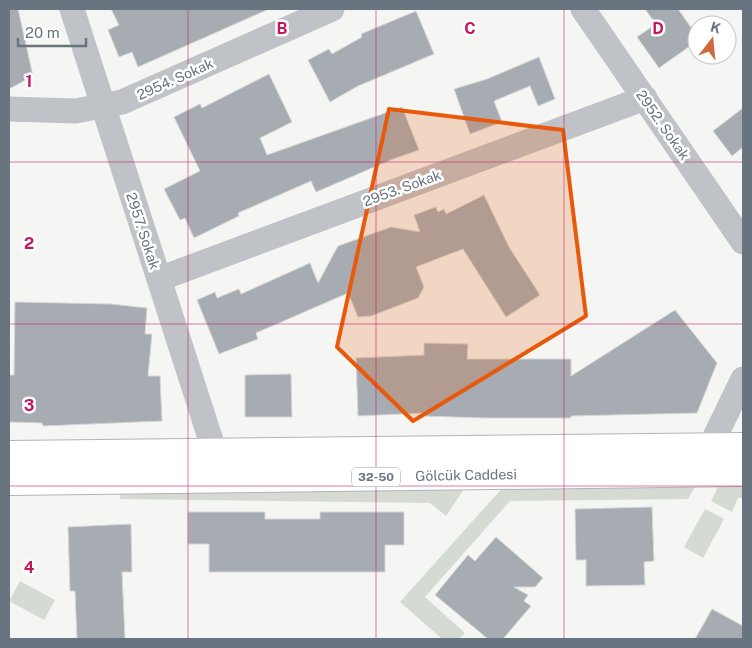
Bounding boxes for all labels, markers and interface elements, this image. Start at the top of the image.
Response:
scale bar [18,15,85,47]
north arrow [687,15,737,65]
text: K [709,18,723,37]
text: B [277,19,288,38]
text: C [464,19,476,38]
text: D [652,19,664,38]
text: 20 m [25,24,60,41]
street label: 2954. Sokak [134,55,216,103]
text: 1 [26,72,32,91]
street label: 2952. Sokak [633,87,693,163]
street label: 2953. Sokak [361,166,443,210]
street label: 2957. Sokak [123,191,163,272]
text: 2 [24,234,34,253]
text: 3 [24,396,34,415]
street label: Gölcük Caddesi [415,466,517,484]
road number: 32-50 [352,468,400,487]
text: 4 [24,558,35,577]

